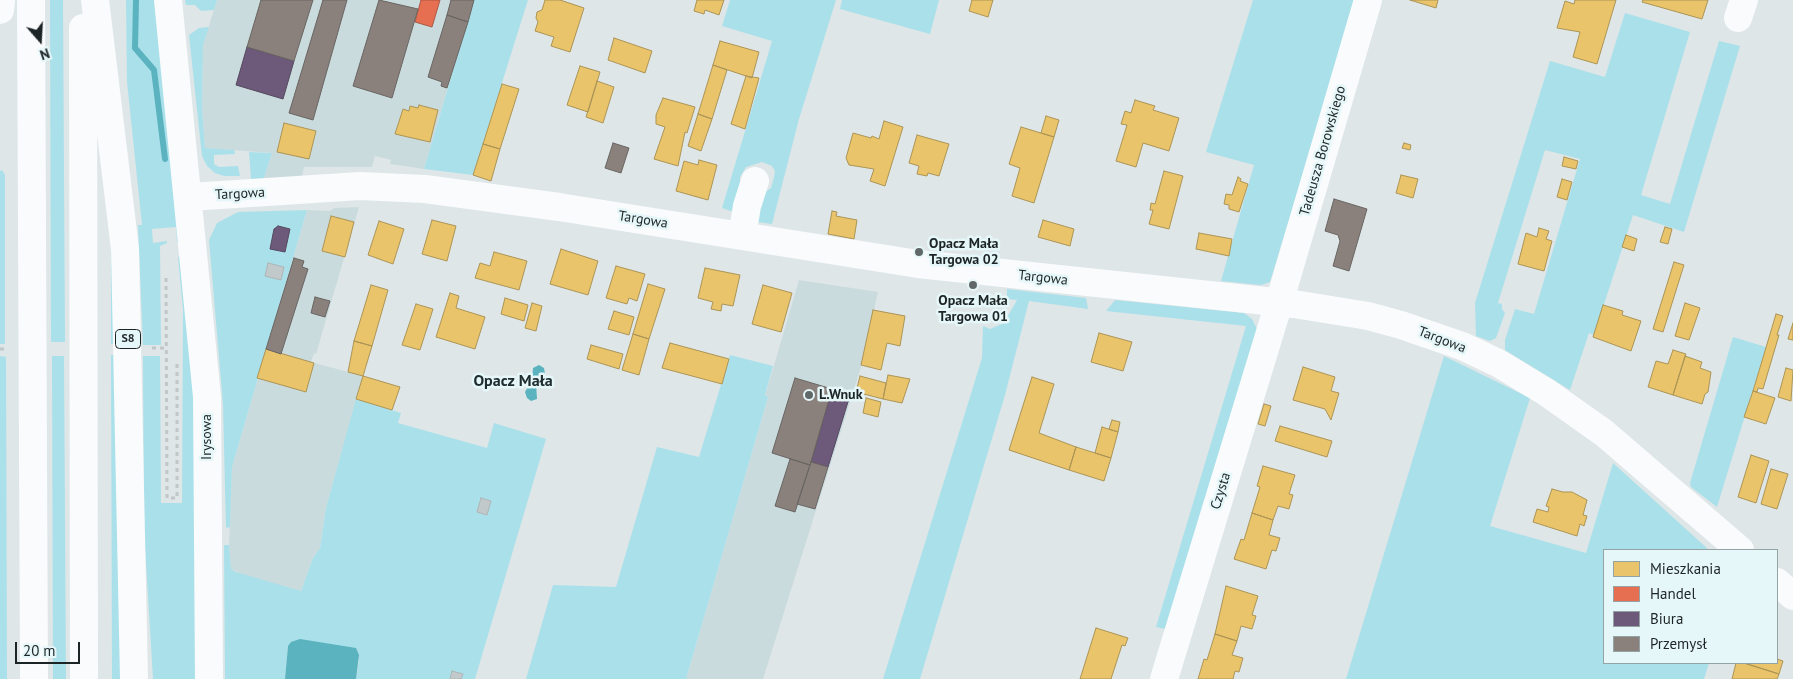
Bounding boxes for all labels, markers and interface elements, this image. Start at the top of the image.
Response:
north arrow [15,15,65,65]
text: N [38,44,52,64]
street label: Tadeusza Borowskiego [1296,84,1350,218]
street label: Targowa [215,184,265,204]
street label: Targowa [617,208,669,232]
place label: Opacz Mała Targowa 02 [929,236,999,268]
marker: Opacz Mała Targowa 02 [913,246,925,258]
street label: Targowa [1017,267,1069,289]
marker: Opacz Mała Targowa 01 [967,279,979,291]
place label: Opacz Mała Targowa 01 [938,293,1008,326]
street label: Targowa [1416,323,1468,357]
road number: S8 [116,329,140,348]
district label: Opacz Mała [473,371,553,391]
place label: L.Wnuk [819,387,863,403]
marker: L.Wnuk [803,389,815,401]
street label: Irysowa [199,414,215,460]
street label: Czysta [1207,470,1235,512]
legend [1603,549,1778,664]
text: Mieszkania [1650,559,1721,578]
text: Handel [1650,584,1696,603]
text: Biura [1650,609,1683,628]
scale bar [18,632,82,664]
text: Przemysł [1650,634,1707,653]
text: 20 m [23,641,56,660]

